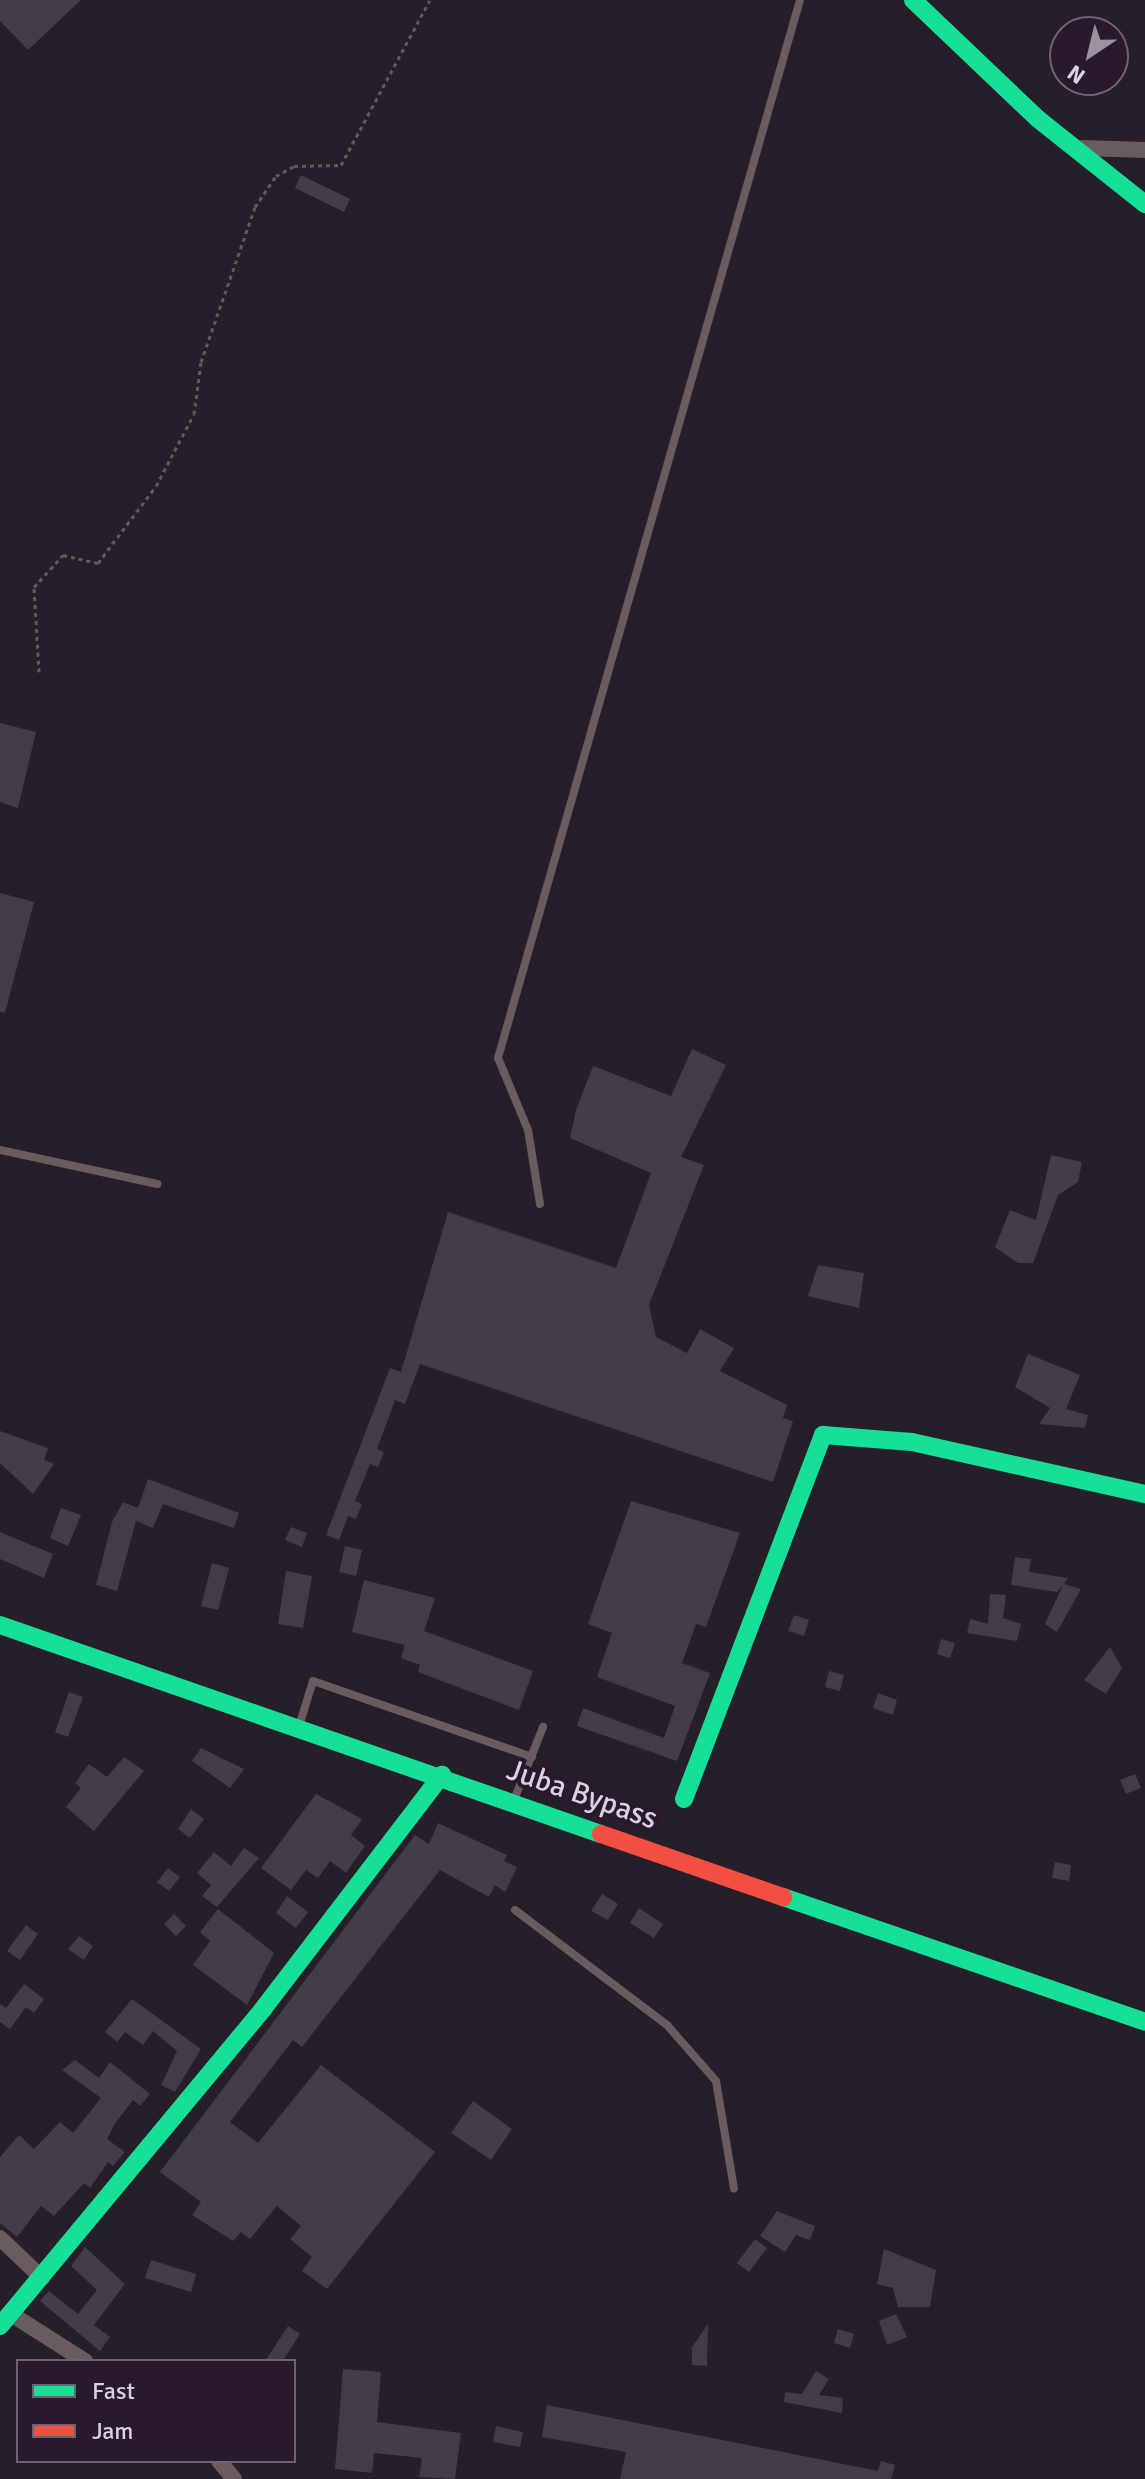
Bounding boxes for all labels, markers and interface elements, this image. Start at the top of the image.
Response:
north arrow [1049,16,1129,96]
text: N [1062,59,1090,90]
street label: Juba Bypass [502,1752,662,1838]
legend [16,2359,296,2463]
text: Fast [92,2376,135,2406]
text: Jam [92,2416,133,2446]

